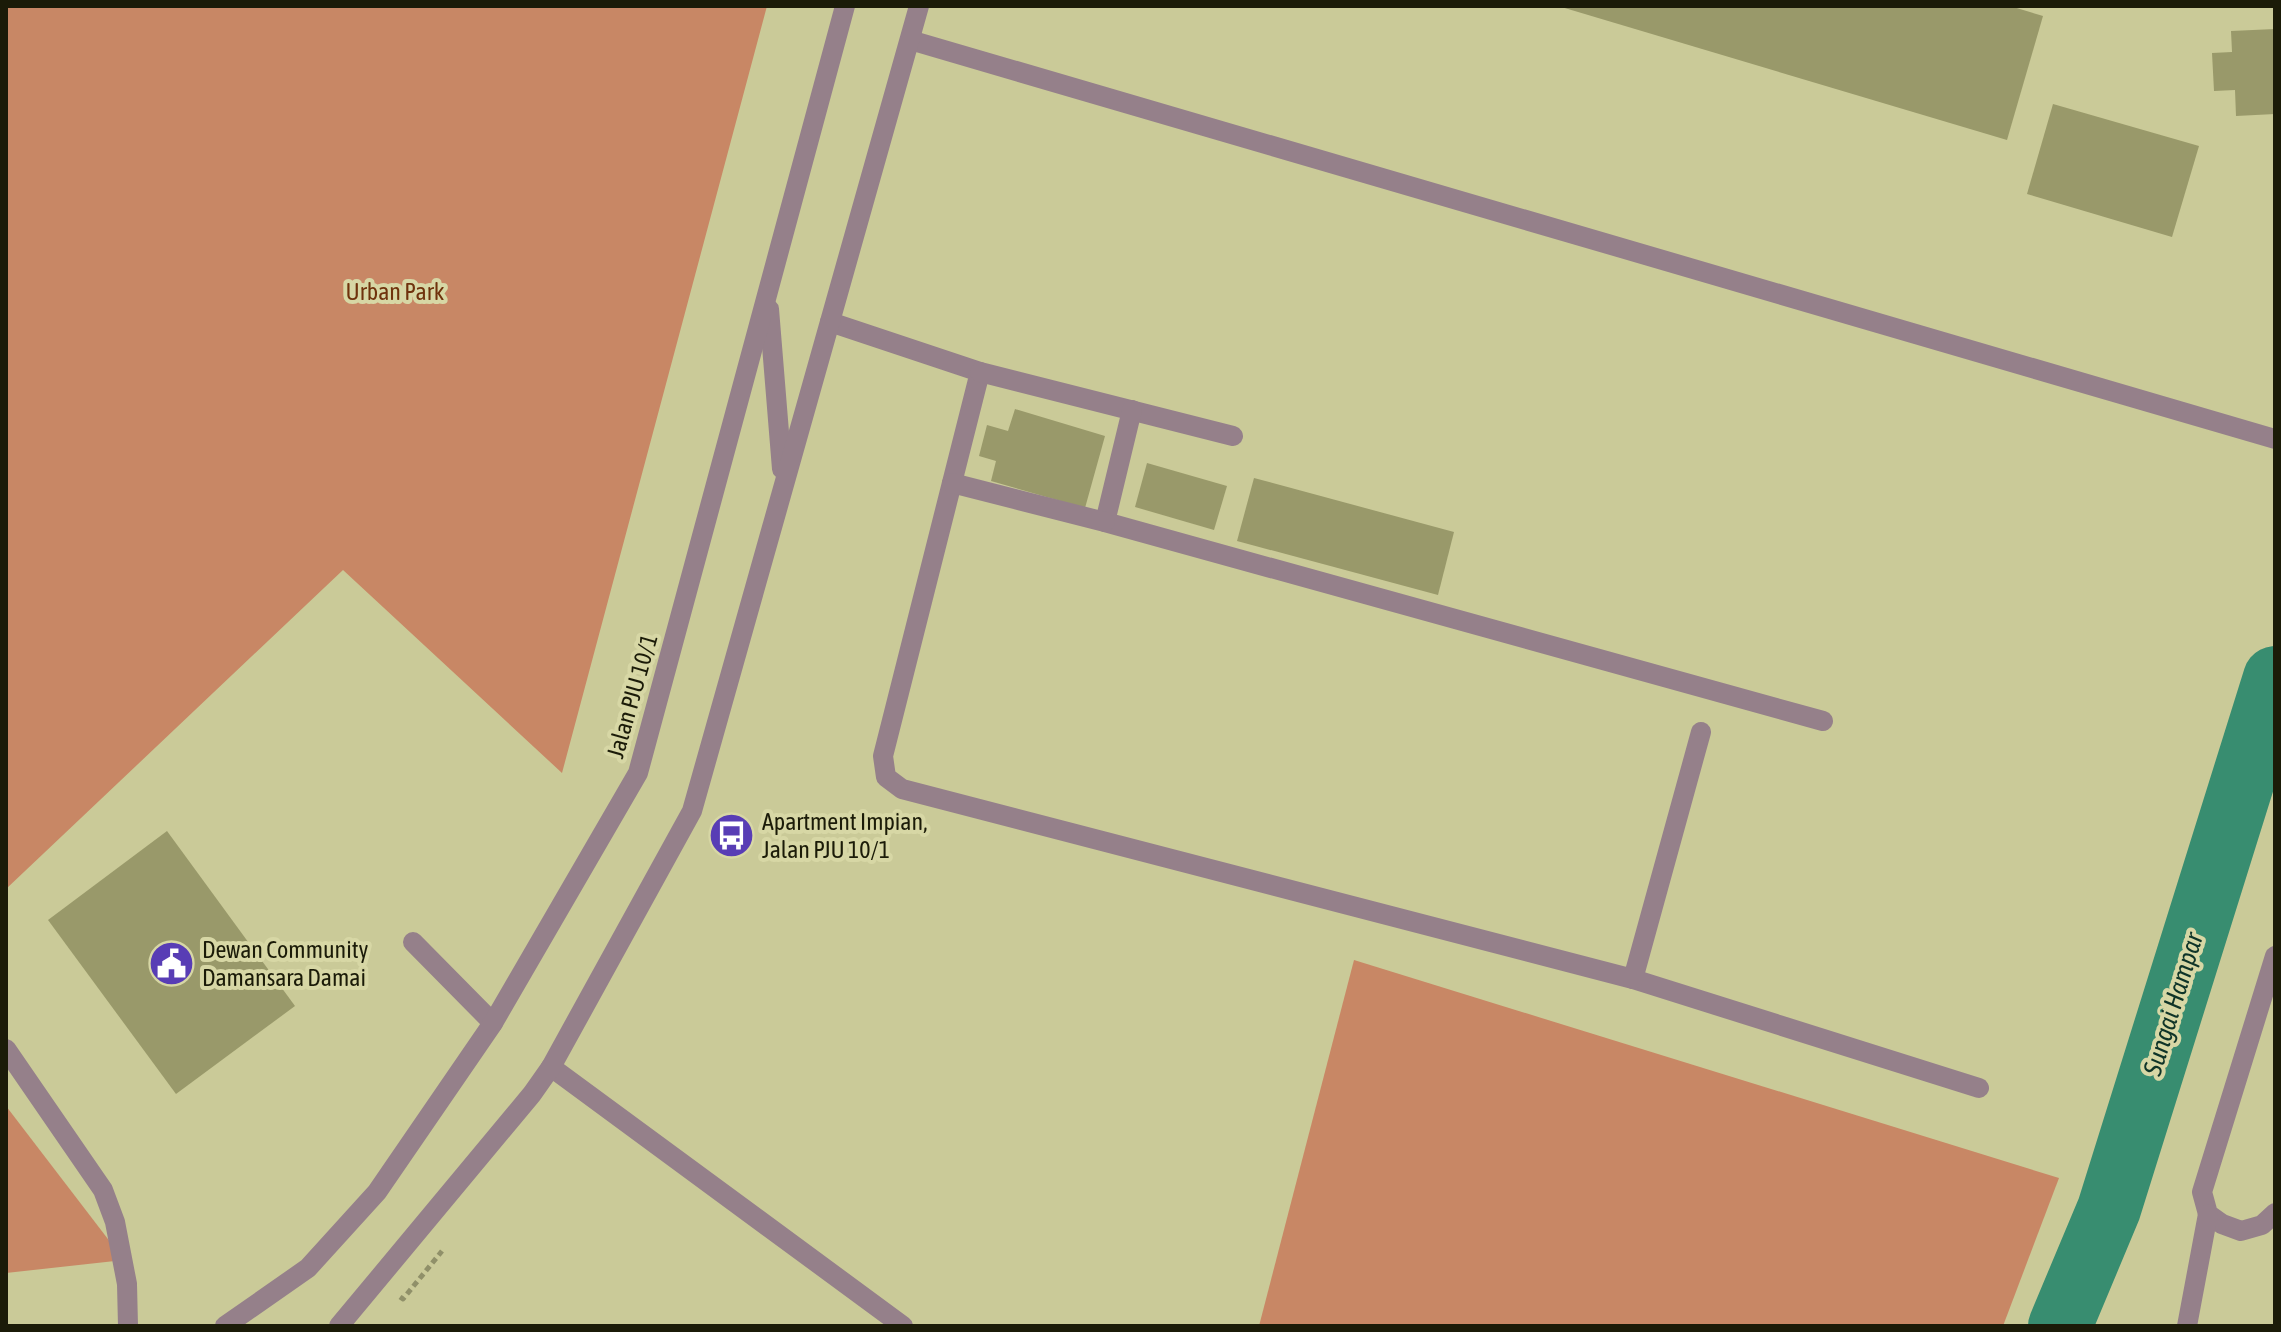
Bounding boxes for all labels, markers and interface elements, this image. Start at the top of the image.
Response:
park label: Urban Park [346,278,445,305]
street label: Jalan PJU 10/1 [601,631,663,761]
place label: Apartment Impian, Jalan PJU 10/1 [762,808,927,863]
bus stop icon: Apartment Impian, Jalan PJU 10/1 [707,811,755,859]
water label: Sungai Hampar [2137,928,2209,1080]
place label: Dewan Community Damansara Damai [202,936,369,991]
public building icon: Dewan Community Damansara Damai [147,939,195,987]

